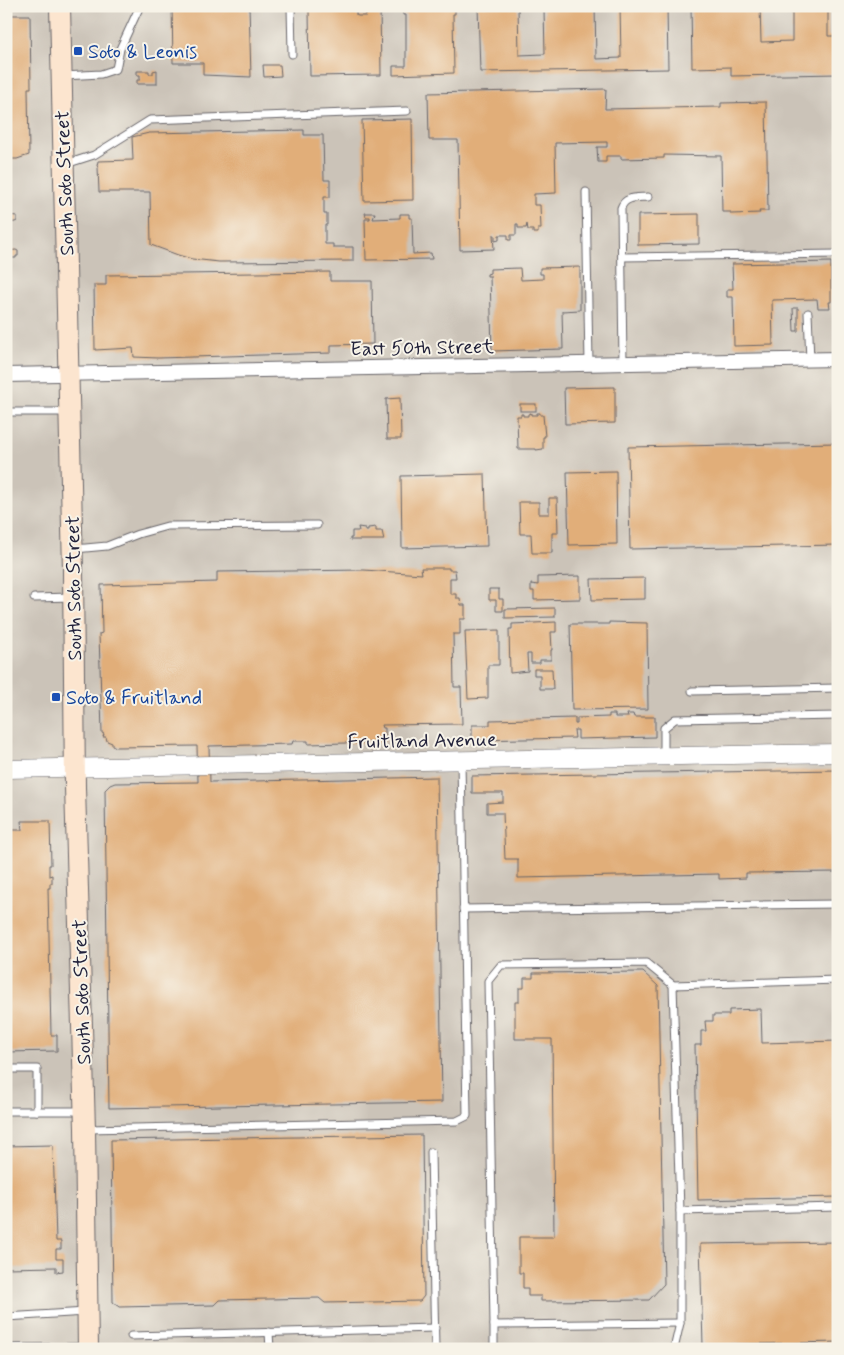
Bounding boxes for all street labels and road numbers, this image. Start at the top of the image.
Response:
street label: South Soto Street [49,110,82,256]
street label: East 50th Street [350,334,494,363]
street label: South Soto Street [60,515,89,661]
street label: Fruitland Avenue [347,727,497,756]
street label: South Soto Street [66,919,99,1065]

